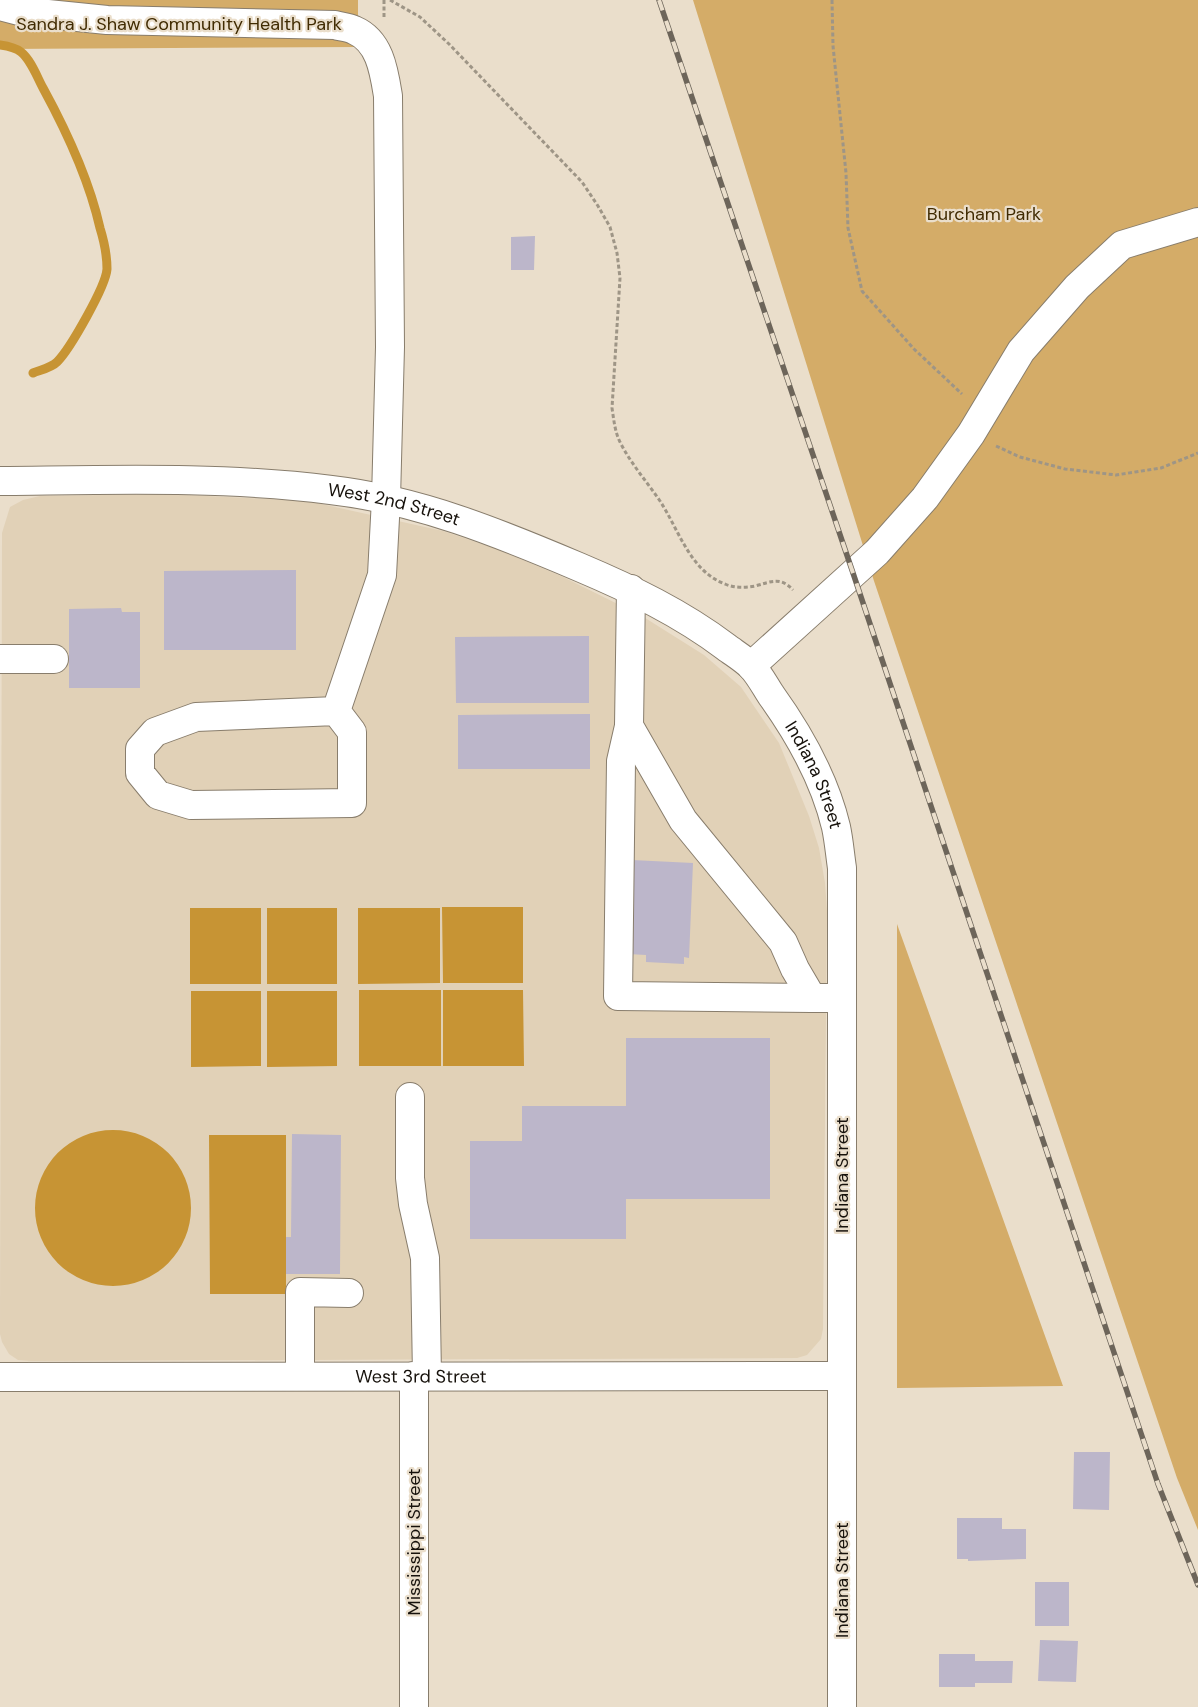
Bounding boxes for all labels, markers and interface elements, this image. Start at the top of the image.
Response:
park label: Sandra J. Shaw Community Health Park [16,12,342,36]
park label: Burcham Park [927,202,1041,226]
street label: West 2nd Street [327,478,463,531]
street label: Indiana Street [779,716,848,831]
street label: Indiana Street [830,1117,854,1233]
street label: West 3rd Street [355,1364,487,1389]
street label: Mississippi Street [402,1469,426,1615]
street label: Indiana Street [830,1522,854,1638]

